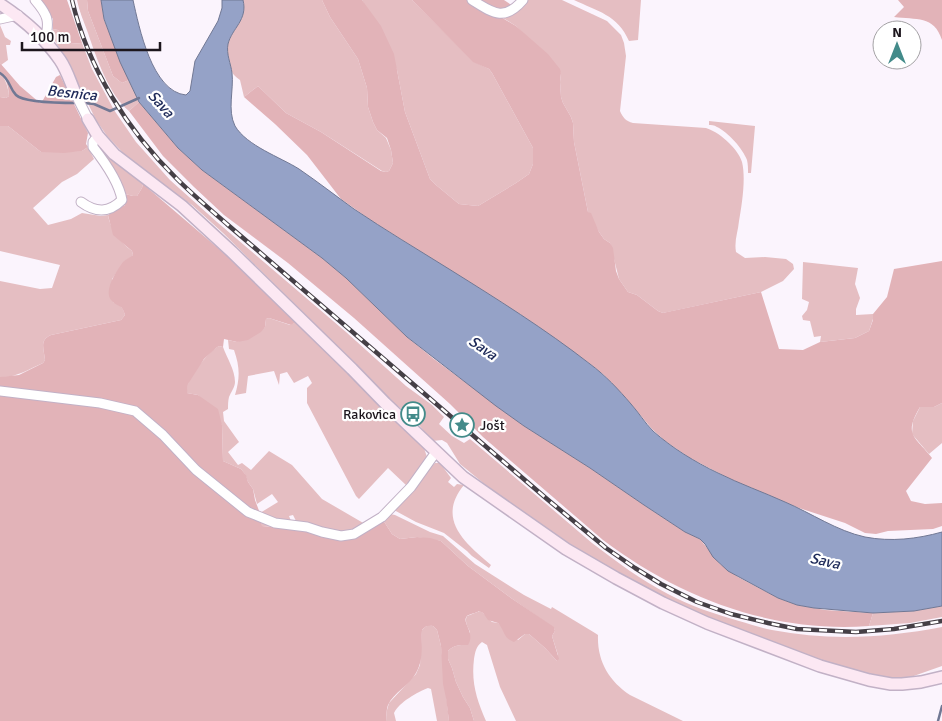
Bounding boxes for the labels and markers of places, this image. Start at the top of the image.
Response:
bus stop icon: Rakovica [400,401,426,427]
place label: Rakovica [343,406,396,423]
place icon: Jošt [449,412,475,438]
place label: Jošt [480,417,505,434]

